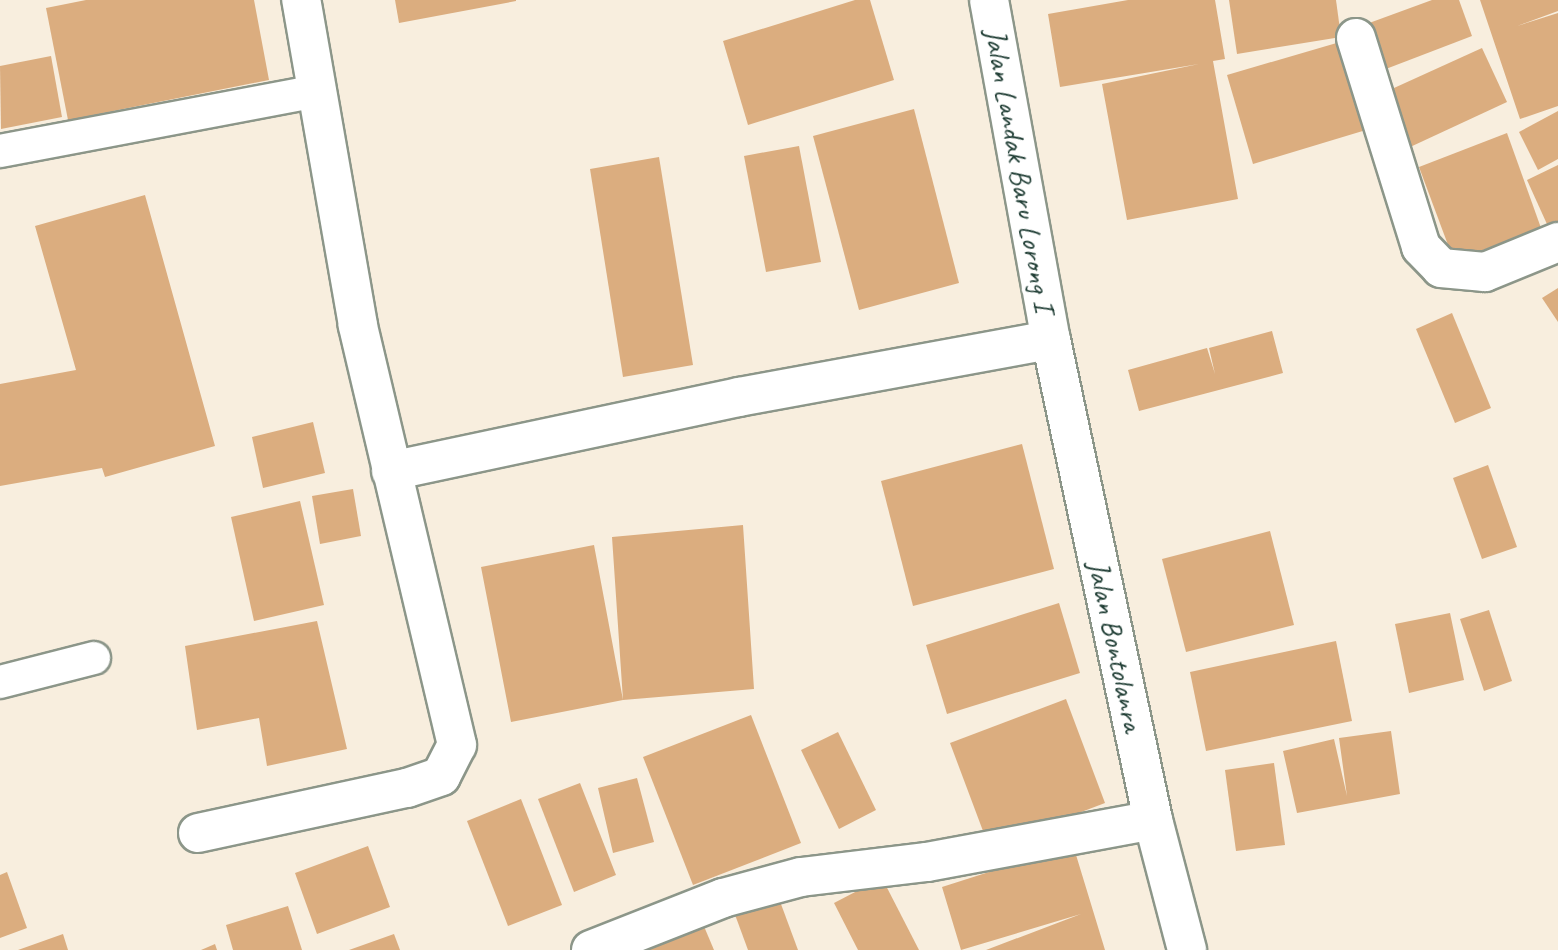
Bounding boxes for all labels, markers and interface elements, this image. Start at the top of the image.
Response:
street label: Jalan Landak Baru Lorong I [977,25,1063,315]
street label: Jalan Bontolanra [1080,557,1152,735]

